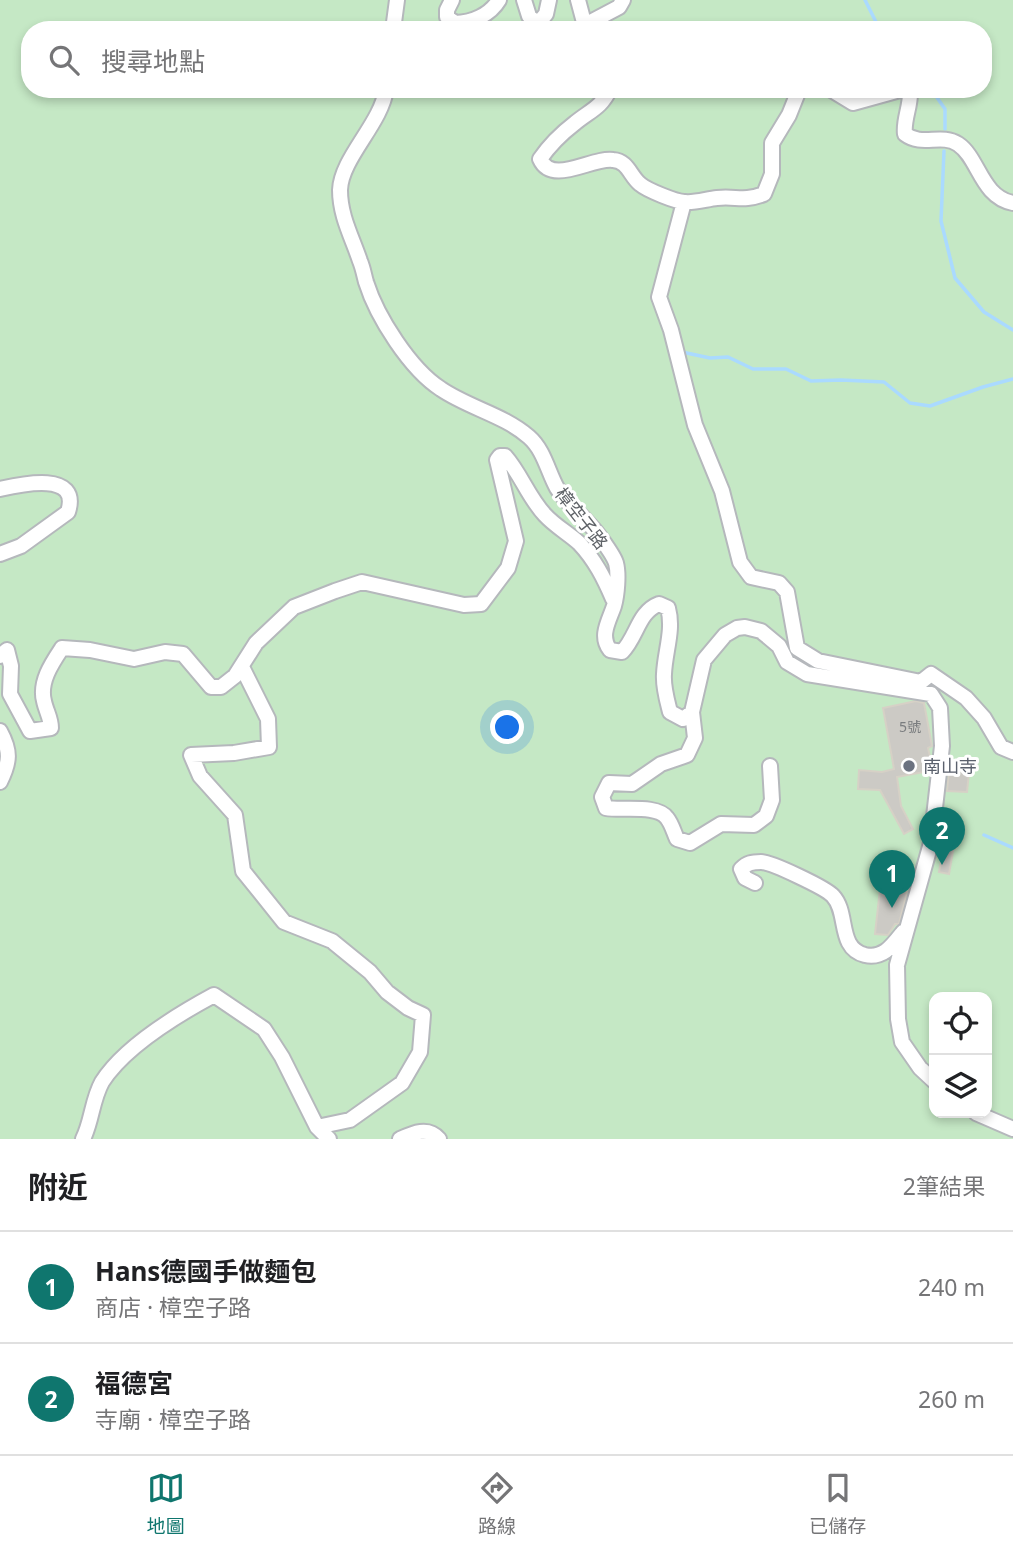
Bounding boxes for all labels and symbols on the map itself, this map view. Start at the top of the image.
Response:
street label: 樟空子路 [550,482,614,554]
your location [490,710,524,744]
house number: 5號 [899,717,921,736]
place label: 南山寺 [923,754,977,778]
marker: 南山寺 [901,758,917,774]
pin: 2 [919,807,965,865]
pin: 1 [869,850,915,908]

